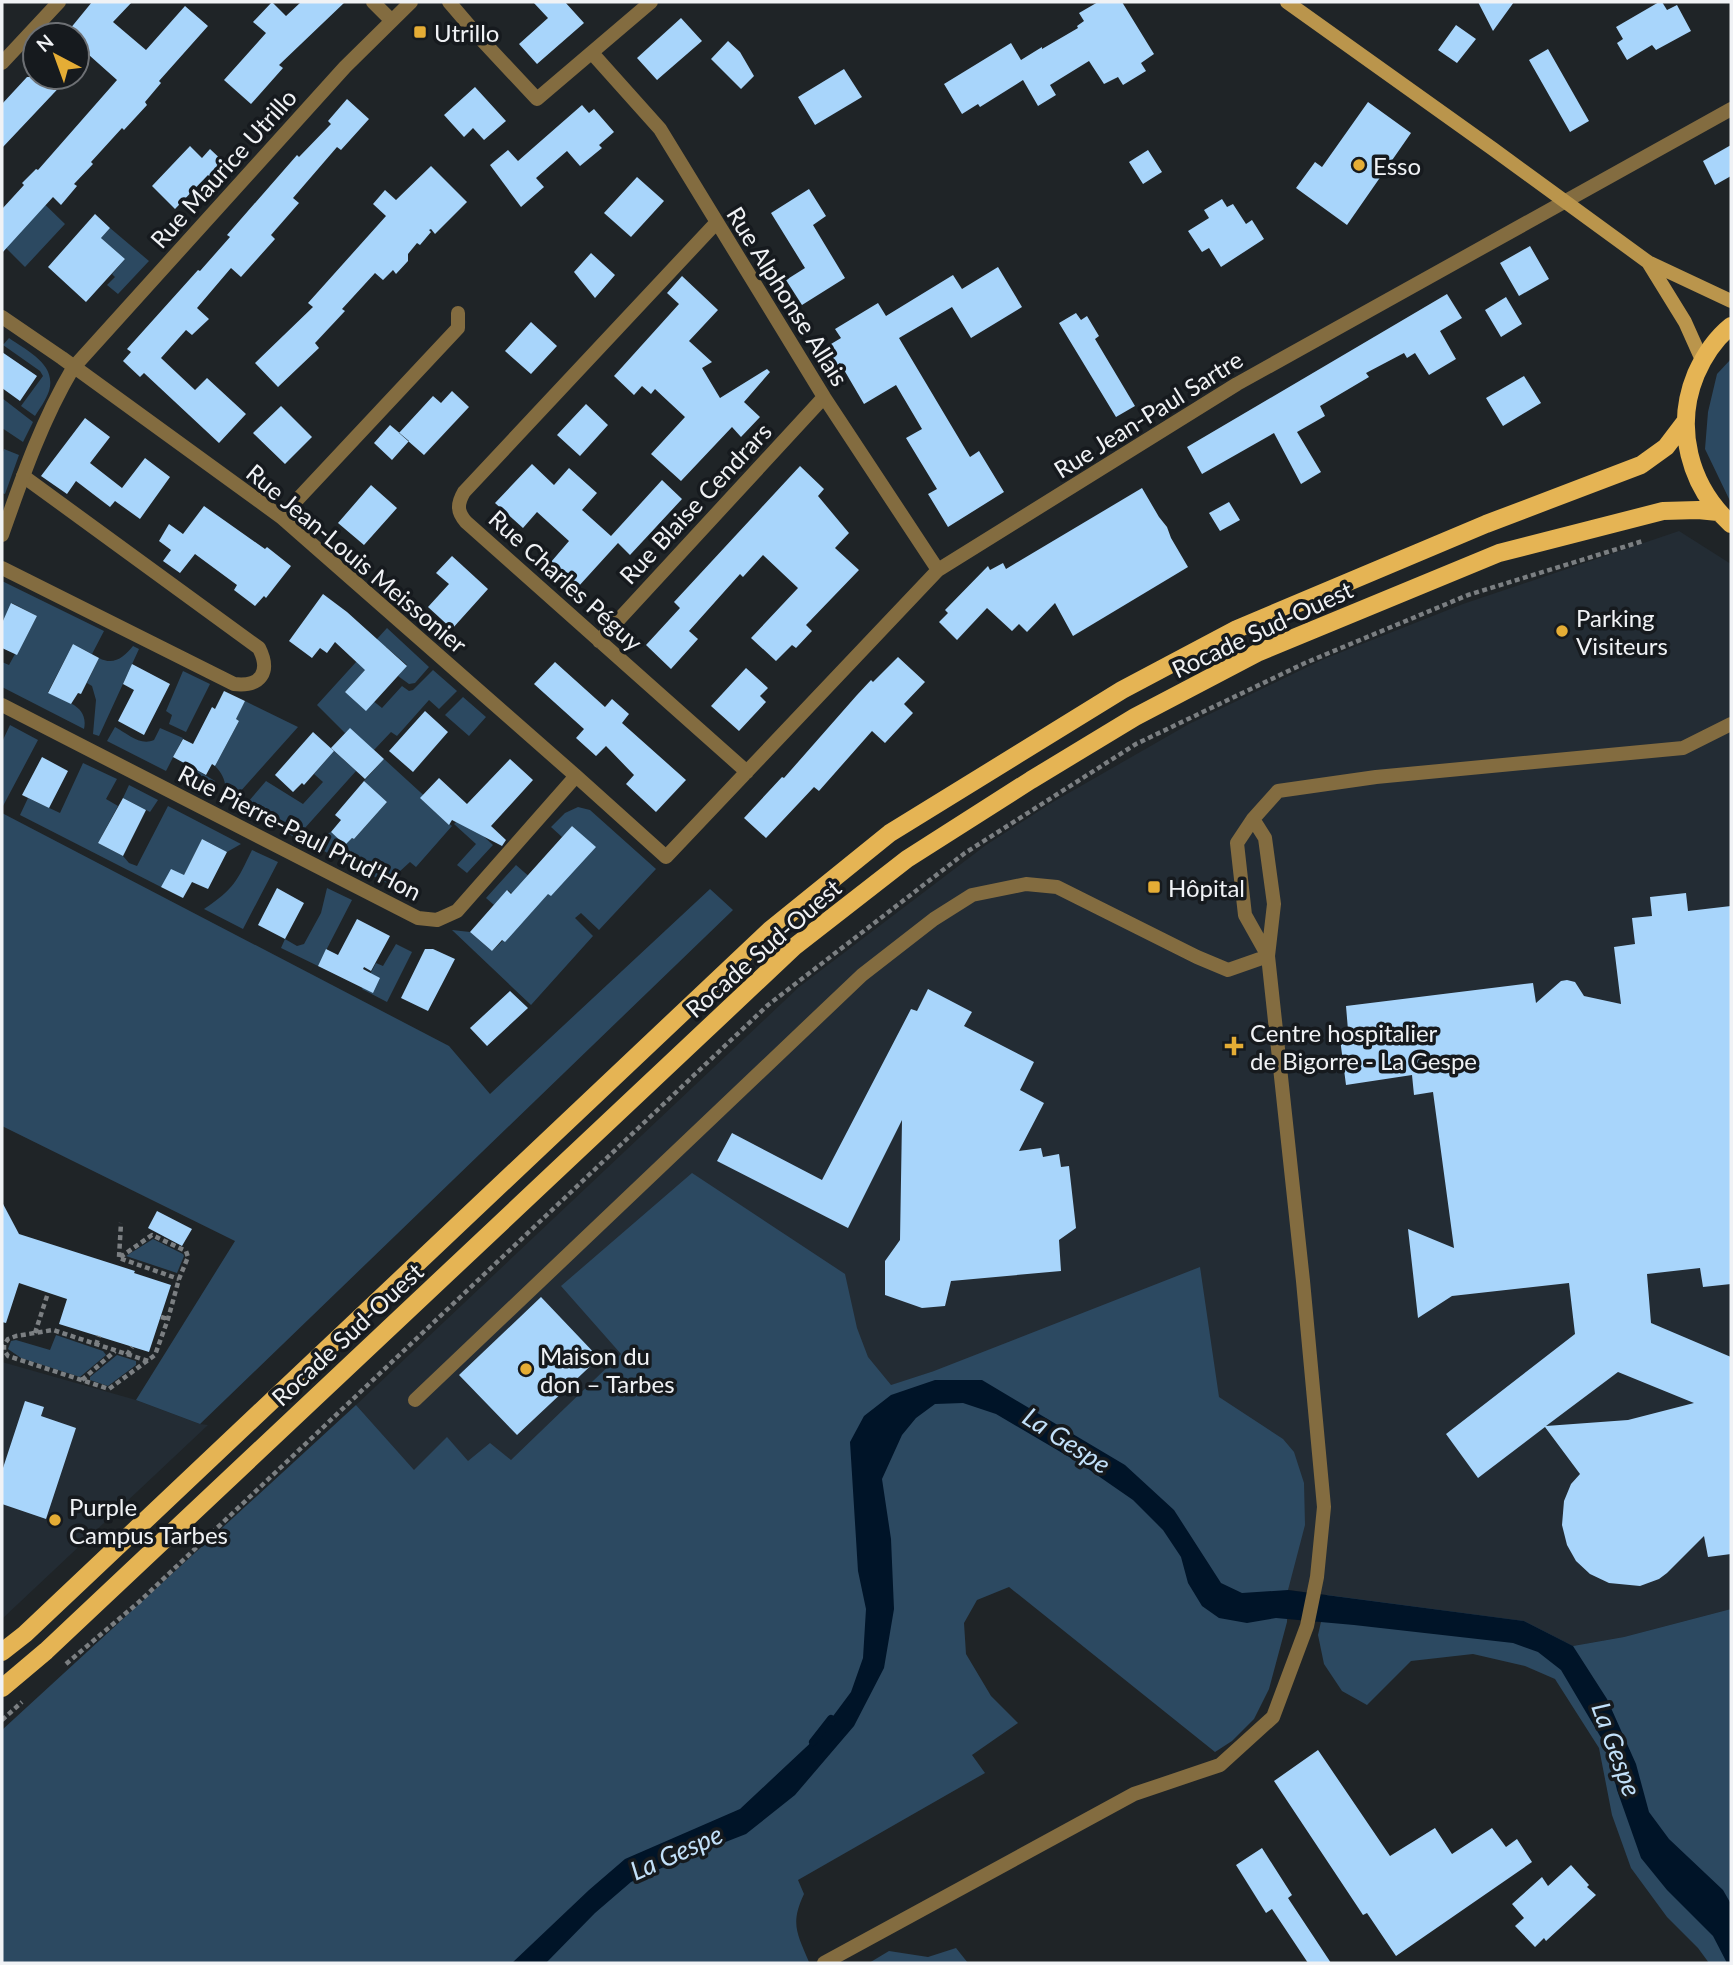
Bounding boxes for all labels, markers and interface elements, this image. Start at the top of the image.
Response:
place label: Utrillo [434,18,499,47]
north arrow [21,21,91,91]
marker: Utrillo [412,24,428,40]
text: N [31,29,58,56]
street label: Rue Maurice Utrillo [144,83,302,253]
place label: Esso [1373,151,1421,180]
marker: Esso [1351,157,1367,173]
street label: Rue Alphonse Allais [721,201,855,391]
street label: Rue Jean-Paul Sartre [1048,344,1248,484]
street label: Rue Blaise Cendrars [613,417,777,589]
street label: Rue Jean-Louis Meissonier [241,457,473,659]
street label: Rue Charles Péguy [483,504,649,657]
street label: Rocade Sud-Ouest [1167,574,1357,684]
place label: Parking Visiteurs [1576,603,1668,660]
marker: Parking Visiteurs [1554,623,1570,639]
street label: Rue Pierre-Paul Prud'Hon [174,758,426,906]
street label: Rocade Sud-Ouest [679,872,847,1023]
place label: Hôpital [1168,873,1245,902]
marker: Hôpital [1146,879,1162,895]
place label: Centre hospitalier de Bigorre - La Gespe [1250,1018,1477,1075]
marker: Centre hospitalier de Bigorre - La Gespe [1224,1036,1244,1056]
street label: Rocade Sud-Ouest [265,1256,429,1411]
place label: Maison du don – Tarbes [540,1341,675,1398]
marker: Maison du don – Tarbes [518,1361,534,1377]
water label: La Gespe [1017,1400,1117,1480]
place label: Purple Campus Tarbes [69,1492,228,1549]
marker: Purple Campus Tarbes [47,1512,63,1528]
water label: La Gespe [1585,1698,1649,1800]
water label: La Gespe [625,1817,727,1887]

